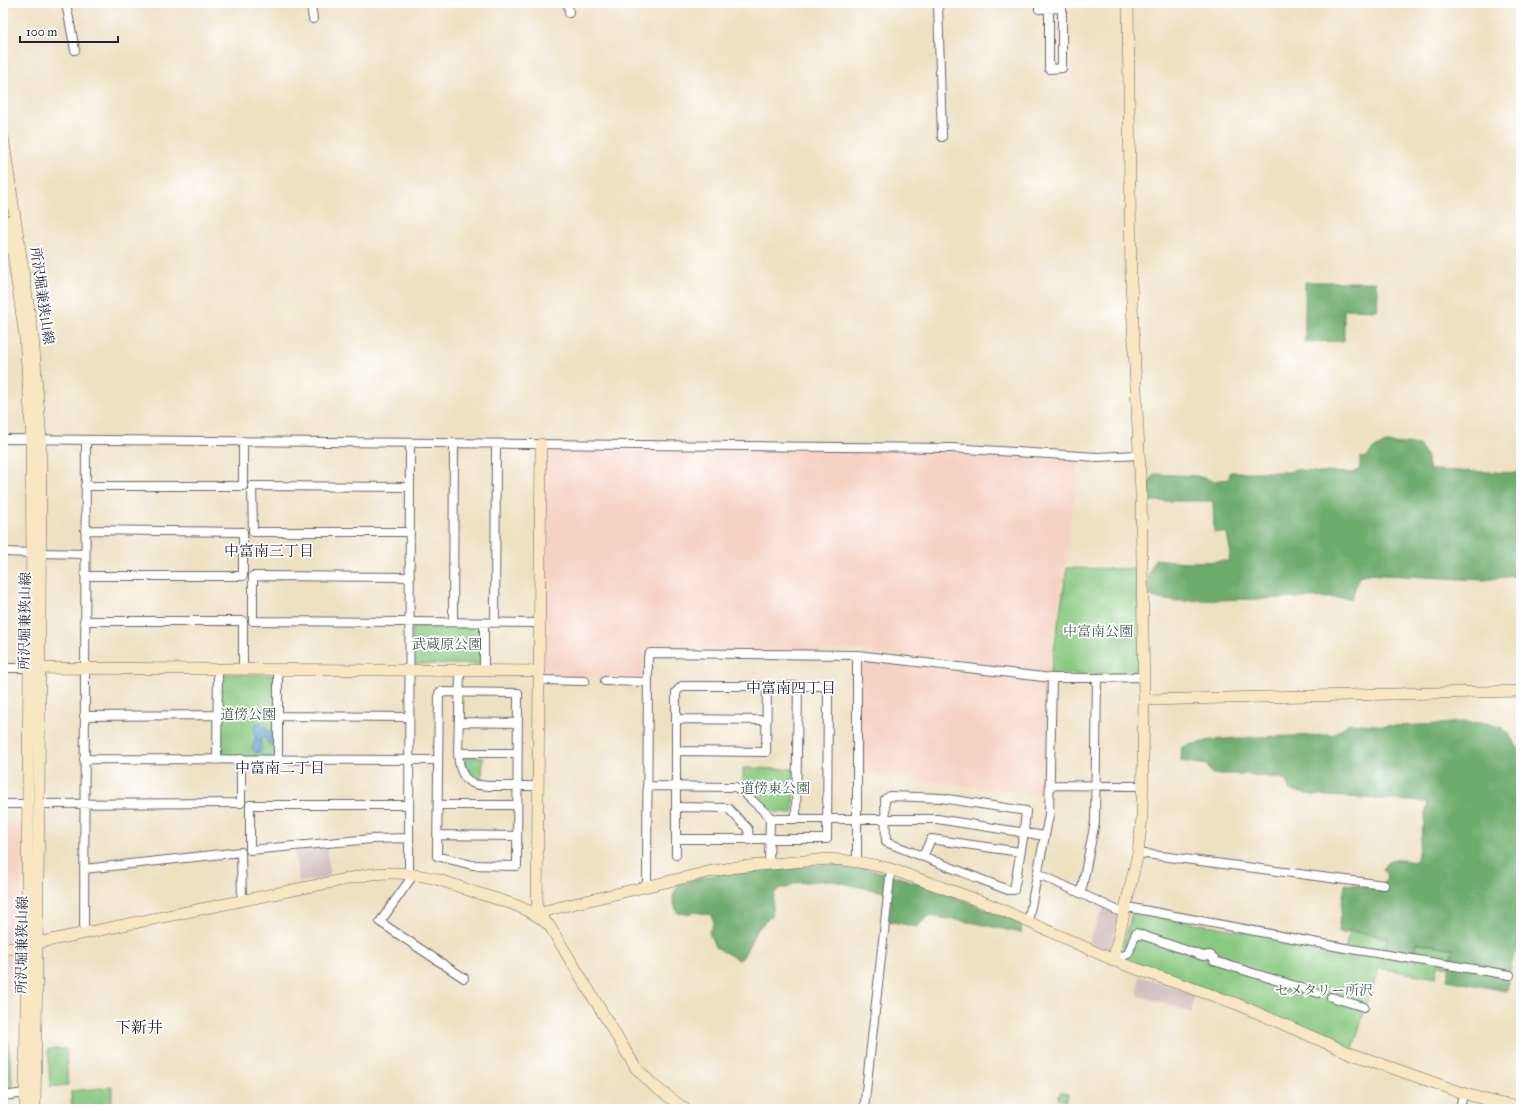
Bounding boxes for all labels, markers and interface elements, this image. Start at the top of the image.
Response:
scale bar [20,18,118,44]
text: 100 m [26,25,57,39]
street label: 所沢堀兼狭山線 [27,246,57,346]
district label: 中富南三丁目 [224,542,314,560]
street label: 所沢堀兼狭山線 [16,572,34,670]
park label: 中富南公園 [1063,623,1133,640]
park label: 武蔵原公園 [412,636,482,653]
district label: 中富南四丁目 [746,679,836,697]
park label: 道傍公園 [220,706,276,723]
district label: 中富南二丁目 [235,759,325,777]
park label: 道傍東公園 [740,780,810,797]
street label: 所沢堀兼狭山線 [13,896,31,994]
park label: セメタリー所沢 [1275,982,1373,999]
district label: 下新井 [115,1018,163,1037]

